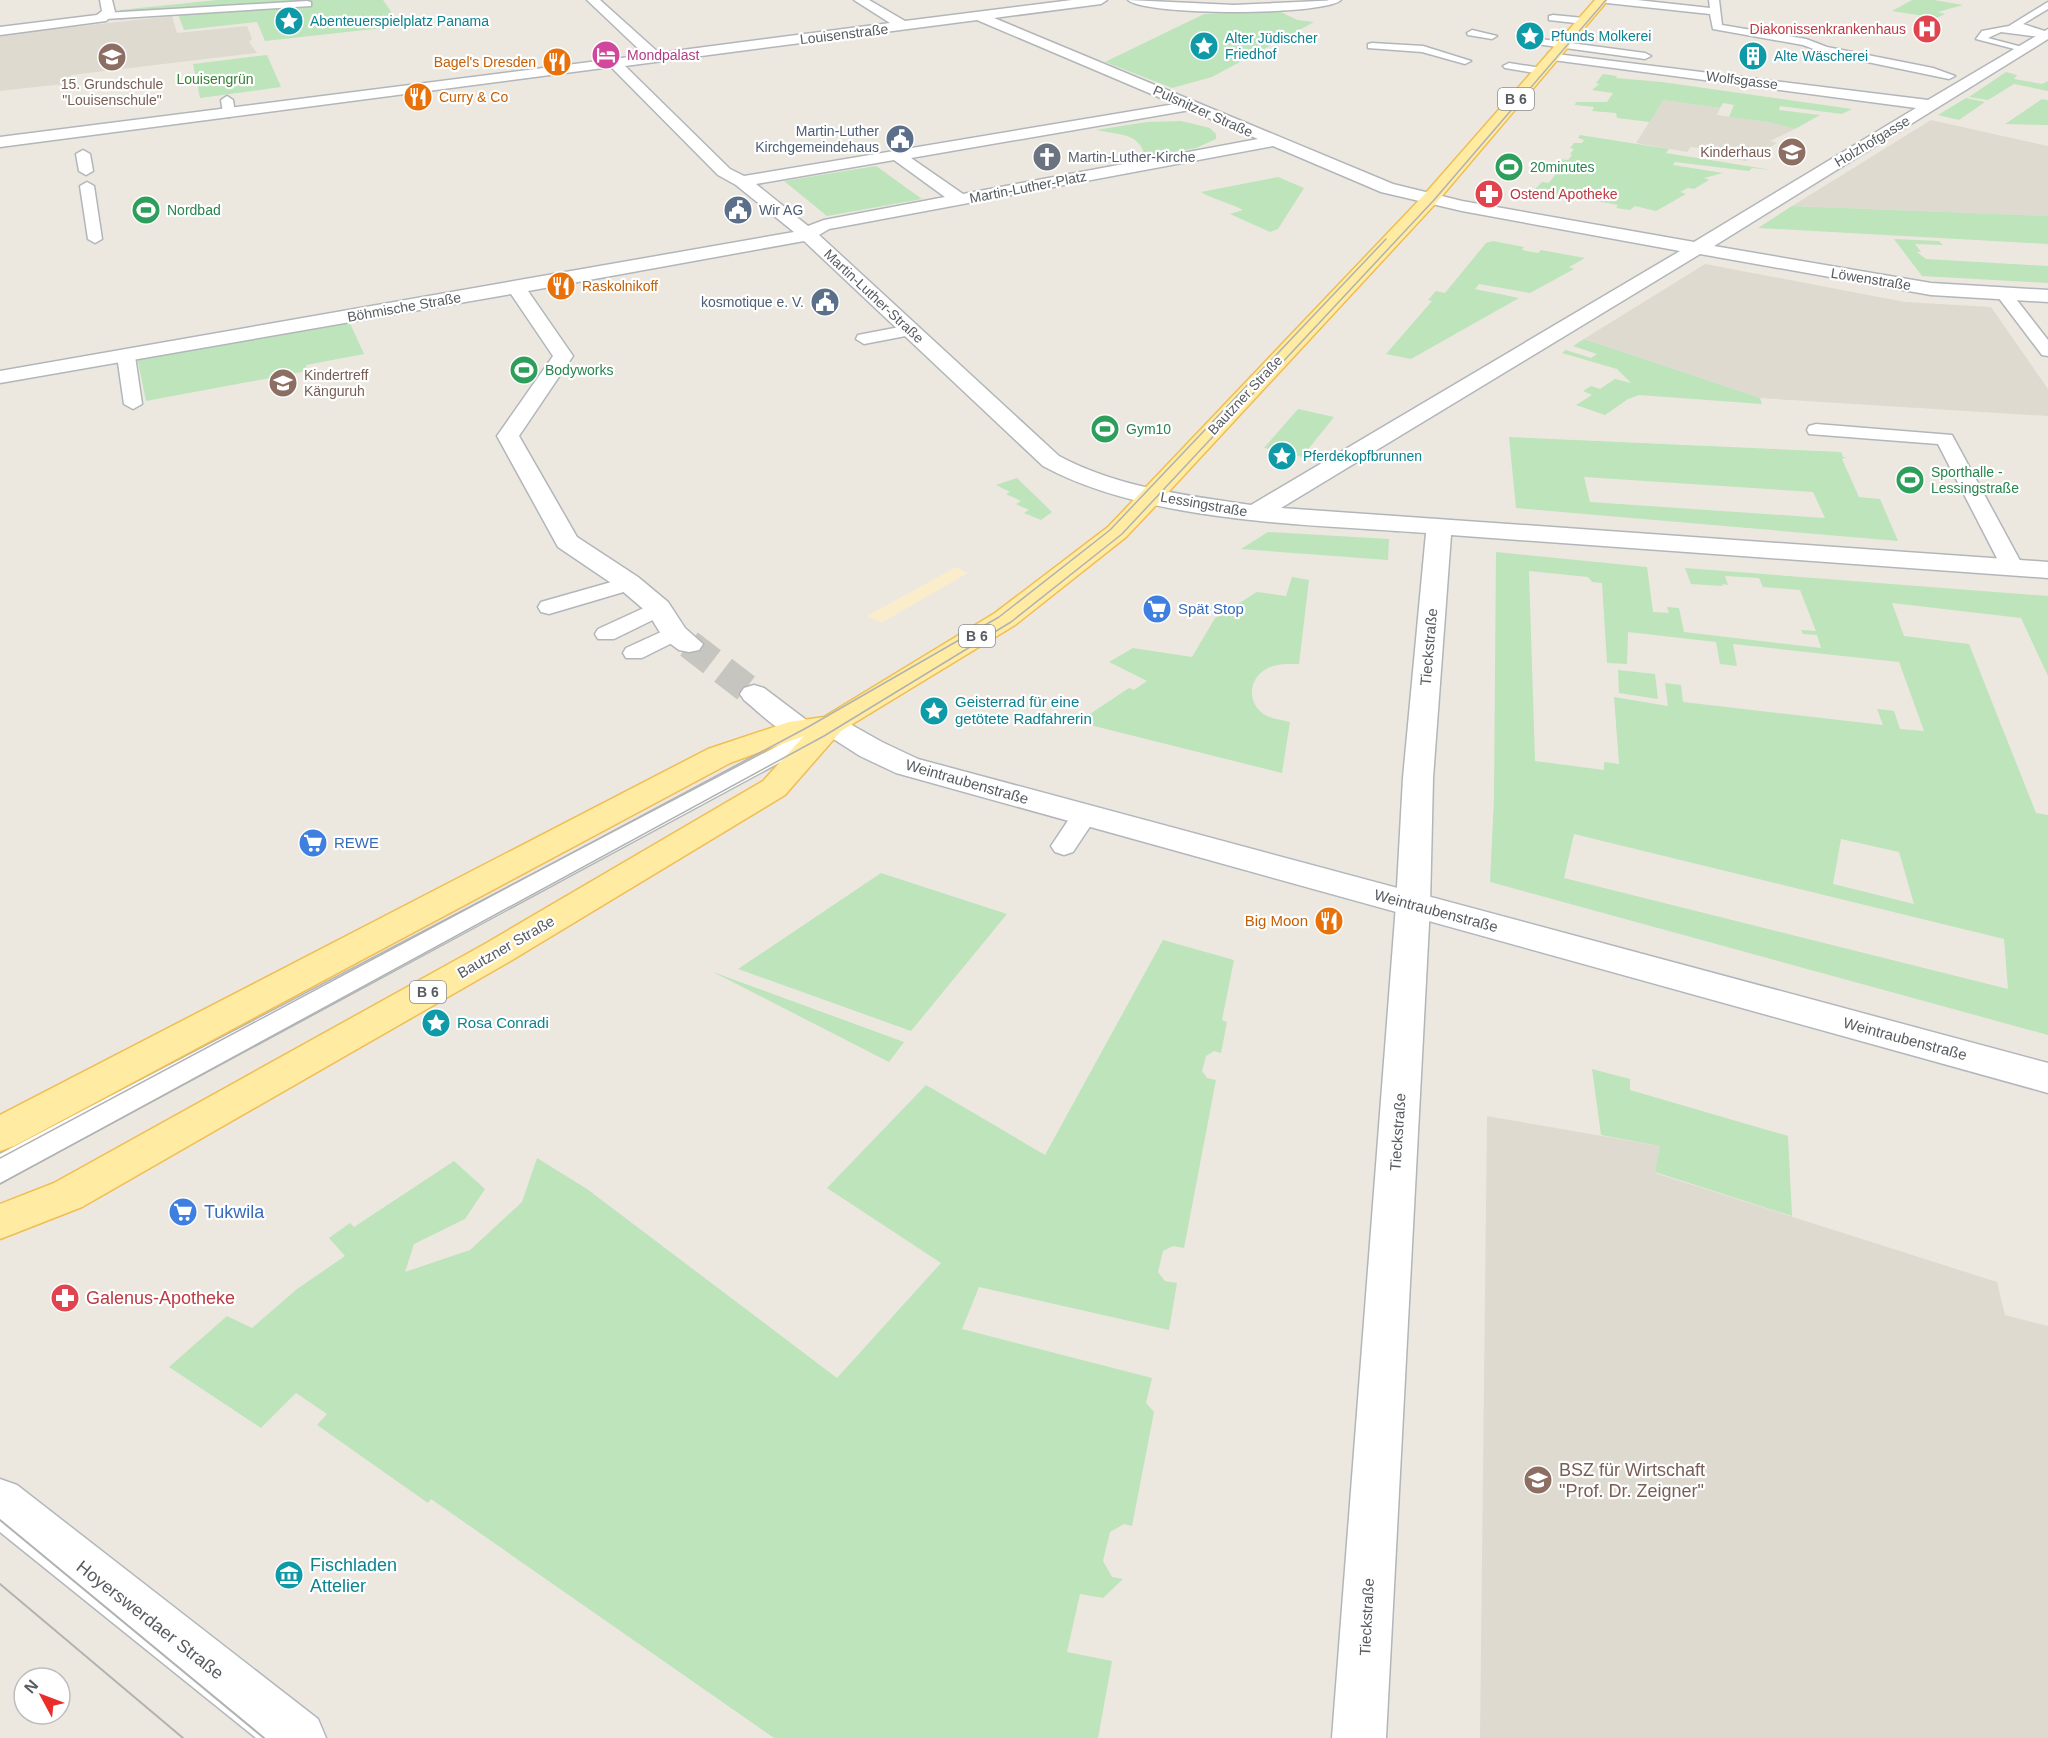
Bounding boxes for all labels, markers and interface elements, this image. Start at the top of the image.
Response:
place icon: Abenteuerspielplatz Panama [273,5,305,37]
place label: Abenteuerspielplatz Panama [310,13,489,29]
hospital icon: Diakonissenkrankenhaus [1911,13,1943,45]
place icon: Pfunds Molkerei [1514,20,1546,52]
street label: Louisenstraße [799,21,889,47]
place label: Diakonissenkrankenhaus [1750,21,1906,37]
place label: Pfunds Molkerei [1551,28,1651,44]
place icon: Alter Jüdischer Friedhof [1188,30,1220,62]
place label: Alter Jüdischer Friedhof [1225,30,1318,62]
hotel icon: Mondpalast [590,39,622,71]
building icon: Alte Wäscherei [1737,40,1769,72]
school or university icon: 15. Grundschule "Louisenschule" [96,41,128,73]
restaurant icon: Bagel's Dresden [541,46,573,78]
place label: Mondpalast [627,47,699,63]
place label: Alte Wäscherei [1774,48,1868,64]
place label: Bagel's Dresden [434,54,536,70]
street label: Wolfsgasse [1705,68,1779,92]
park label: Louisengrün [176,71,254,87]
place label: 15. Grundschule "Louisenschule" [61,76,164,108]
restaurant icon: Curry & Co [402,81,434,113]
street label: Pulsnitzer Straße [1151,82,1255,140]
road number: B 6 [1498,88,1534,110]
place label: Curry & Co [439,89,508,105]
street label: Holzhofgasse [1832,112,1913,170]
place label: Martin-Luther Kirchgemeindehaus [755,123,879,155]
public building icon: Martin-Luther Kirchgemeindehaus [884,123,916,155]
school or university icon: Kinderhaus [1776,136,1808,168]
church icon: Martin-Luther-Kirche [1031,141,1063,173]
place label: Kinderhaus [1700,144,1771,160]
place label: Martin-Luther-Kirche [1068,149,1196,165]
sports icon: 20minutes [1493,151,1525,183]
place label: 20minutes [1530,159,1595,175]
street label: Martin-Luther-Platz [968,168,1088,206]
pharmacy icon: Ostend Apotheke [1473,178,1505,210]
place label: Ostend Apotheke [1510,186,1618,202]
sports icon: Nordbad [130,194,162,226]
public building icon: Wir AG [722,194,754,226]
place label: Nordbad [167,202,221,218]
place label: Wir AG [759,202,803,218]
street label: Martin-Luther-Straße [821,246,927,346]
street label: Löwenstraße [1830,265,1912,293]
restaurant icon: Raskolnikoff [545,270,577,302]
place label: Raskolnikoff [582,278,658,294]
public building icon: kosmotique e. V. [809,286,841,318]
street label: Böhmische Straße [346,289,462,325]
place label: kosmotique e. V. [701,294,804,310]
street label: Bautzner Straße [1204,352,1286,438]
sports icon: Bodyworks [508,354,540,386]
place label: Bodyworks [545,362,613,378]
school or university icon: Kindertreff Känguruh [267,367,299,399]
place label: Kindertreff Känguruh [304,367,368,399]
sports icon: Gym10 [1089,413,1121,445]
place label: Gym10 [1126,421,1171,437]
place icon: Pferdekopfbrunnen [1266,440,1298,472]
place label: Pferdekopfbrunnen [1303,448,1422,464]
sports icon: Sporthalle - Lessingstraße [1894,464,1926,496]
place label: Sporthalle - Lessingstraße [1931,464,2019,496]
street label: Lessingstraße [1159,488,1249,520]
supermarket icon: Spät Stop [1141,593,1173,625]
place label: Spät Stop [1178,600,1244,617]
street label: Tieckstraße [1417,607,1440,686]
road number: B 6 [959,625,995,647]
place label: Geisterrad für eine getötete Radfahrerin [955,693,1092,727]
place icon: Geisterrad für eine getötete Radfahrerin [918,695,950,727]
street label: Weintraubenstraße [904,756,1031,807]
supermarket icon: REWE [297,827,329,859]
place label: REWE [334,834,379,851]
street label: Weintraubenstraße [1372,886,1500,935]
restaurant icon: Big Moon [1313,905,1345,937]
street label: Bautzner Straße [454,912,557,981]
place label: Big Moon [1245,912,1308,929]
road number: B 6 [410,981,446,1003]
place icon: Rosa Conradi [420,1007,452,1039]
place label: Rosa Conradi [457,1014,549,1031]
street label: Weintraubenstraße [1841,1014,1969,1063]
street label: Tieckstraße [1386,1093,1409,1171]
supermarket icon: Tukwila [167,1196,199,1228]
place label: Tukwila [204,1202,265,1222]
pharmacy icon: Galenus-Apotheke [49,1282,81,1314]
place label: Galenus-Apotheke [86,1288,235,1308]
place label: BSZ für Wirtschaft "Prof. Dr. Zeigner" [1559,1460,1705,1501]
school or university icon: BSZ für Wirtschaft "Prof. Dr. Zeigner" [1522,1464,1554,1496]
place label: Fischladen Attelier [310,1555,397,1596]
street label: Hoyerswerdaer Straße [72,1556,228,1684]
museum icon: Fischladen Attelier [273,1559,305,1591]
street label: Tieckstraße [1356,1578,1377,1656]
north arrow [12,1666,72,1726]
text: N [21,1677,41,1696]

